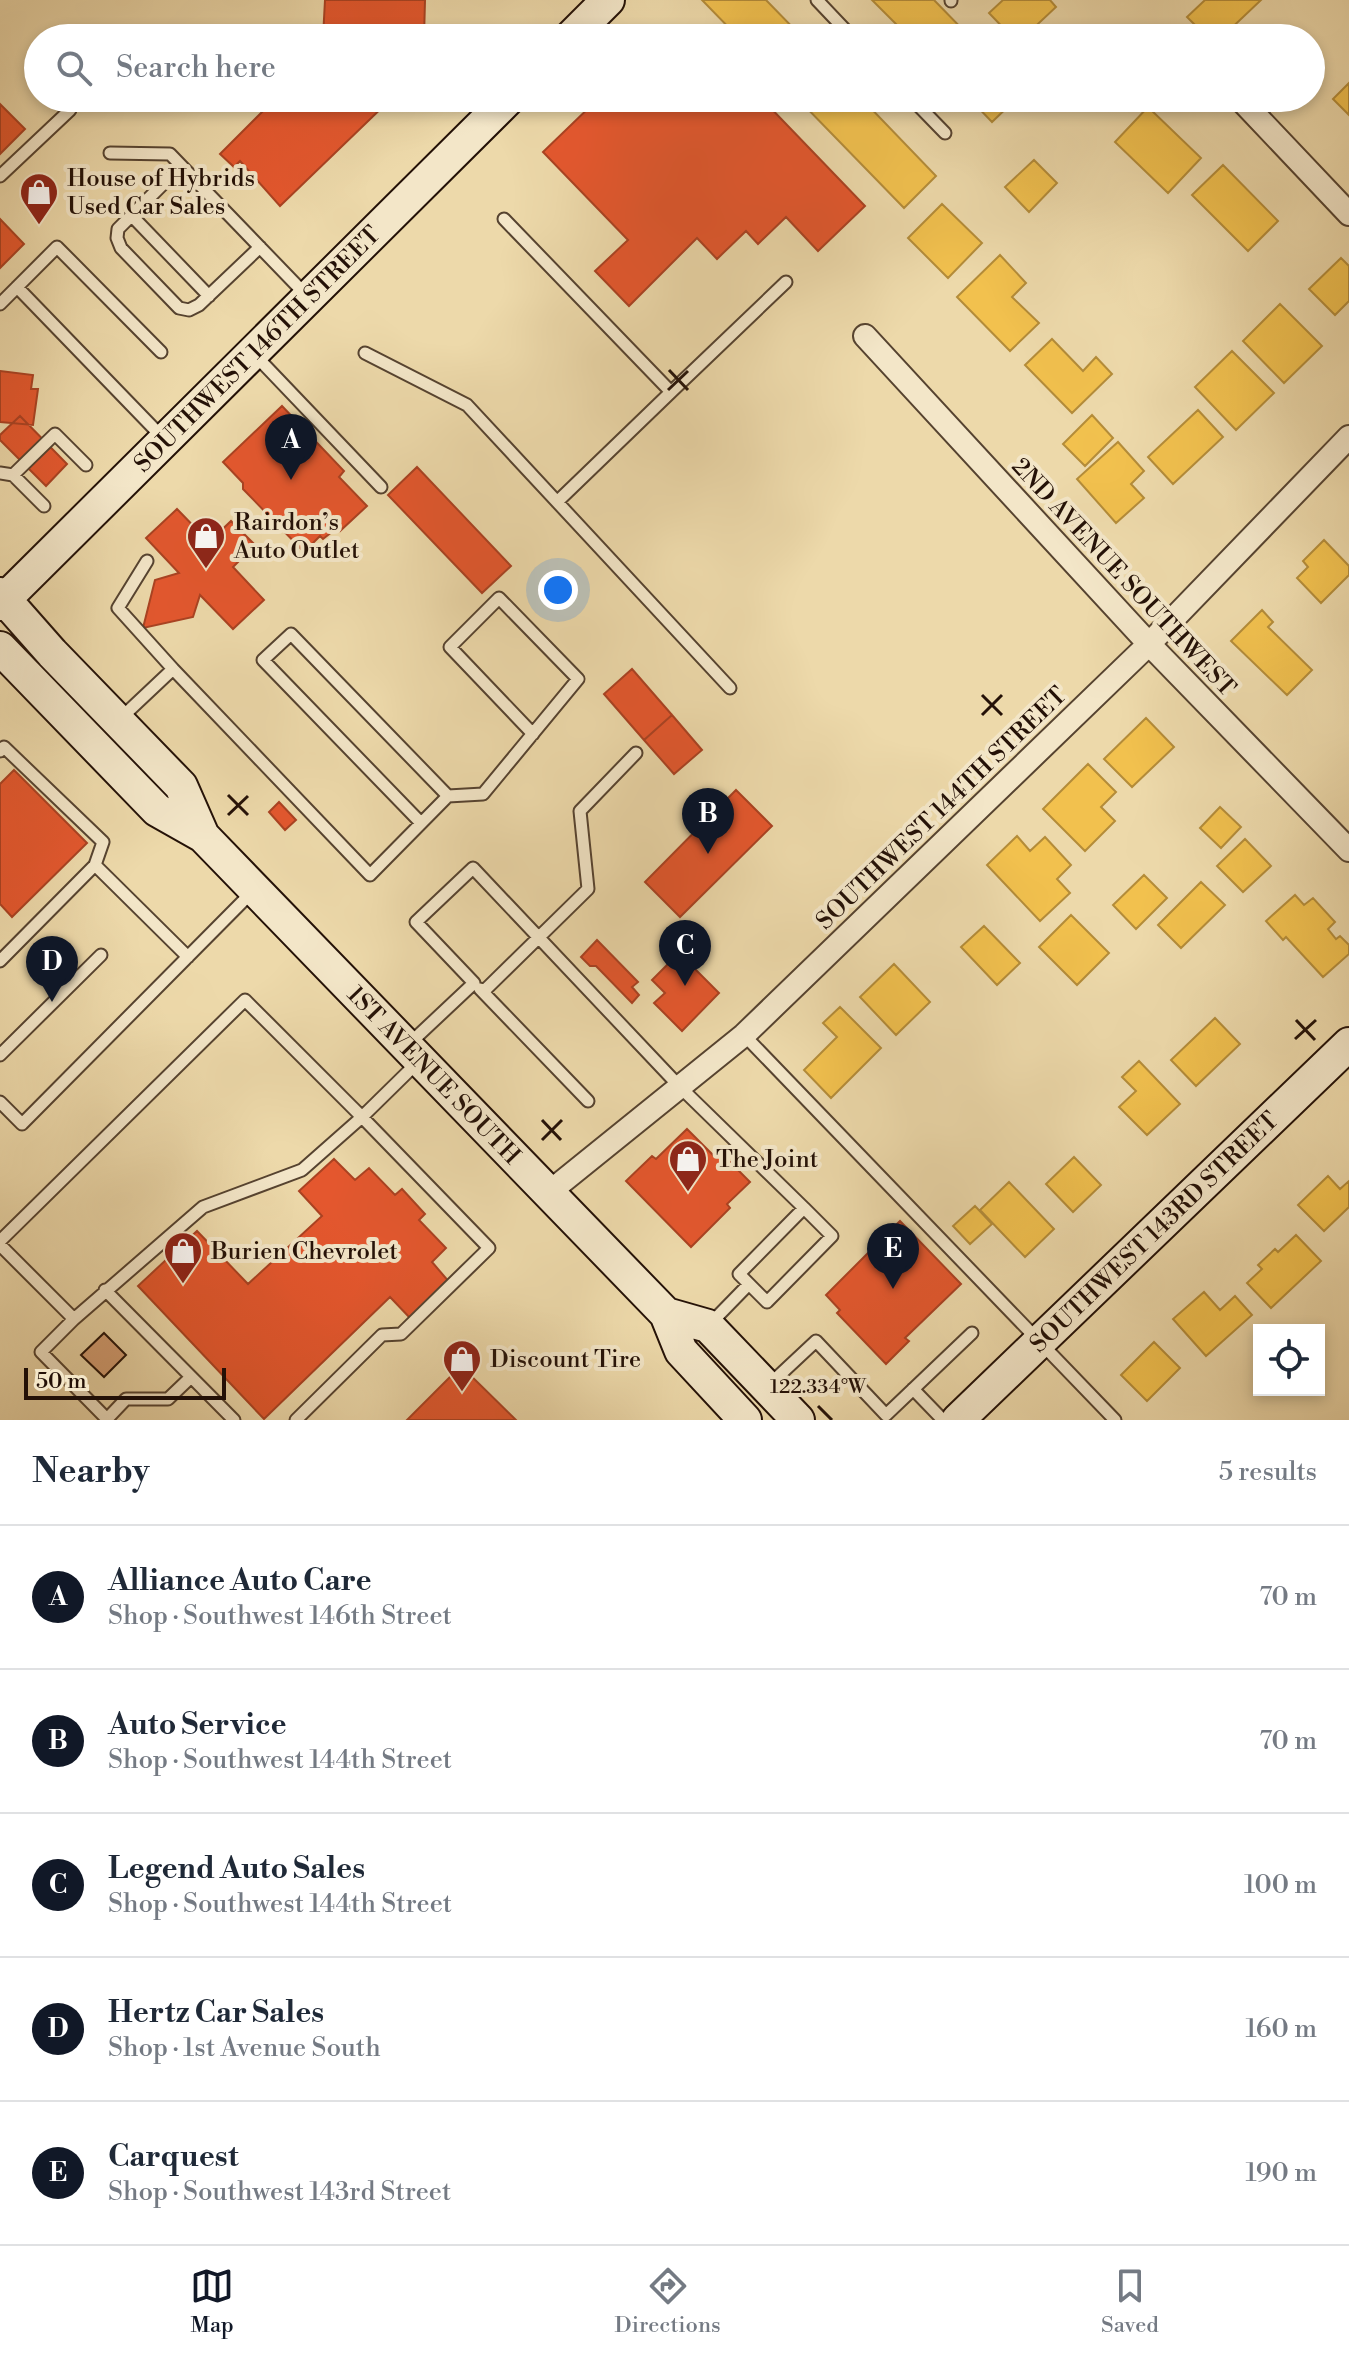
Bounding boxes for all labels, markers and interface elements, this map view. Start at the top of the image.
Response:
search box [24,24,1325,112]
icon: search [52,46,96,90]
text: Search here [116,49,276,87]
place label: House of Hybrids Used Car Sales [67,164,255,222]
shop icon: House of Hybrids Used Car Sales [18,171,60,226]
street label: SOUTHWEST 146TH STREET [128,220,387,479]
pin: A [265,414,317,480]
street label: 2ND AVENUE SOUTHWEST [1005,452,1242,703]
place label: Rairdon’s Auto Outlet [233,508,360,566]
shop icon: Rairdon’s Auto Outlet [185,515,227,570]
your location [538,570,578,610]
street label: SOUTHWEST 144TH STREET [810,681,1073,936]
pin: B [682,788,734,854]
pin: C [659,920,711,986]
pin: D [26,936,78,1002]
street label: 1ST AVENUE SOUTH [340,980,526,1171]
street label: SOUTHWEST 143RD STREET [1024,1106,1285,1360]
shop icon: The Joint [667,1138,709,1193]
place label: The Joint [716,1145,819,1175]
pin: E [867,1223,919,1289]
shop icon: Burien Chevrolet [162,1230,204,1285]
place label: Burien Chevrolet [210,1237,398,1267]
map controls [1253,1324,1325,1396]
button: locate [1253,1324,1325,1396]
shop icon: Discount Tire [441,1338,483,1393]
place label: Discount Tire [490,1345,641,1375]
scale bar [24,1364,226,1400]
text: 50 m [36,1368,87,1395]
text: 122.334°W [770,1375,867,1400]
text: Nearby [32,1451,150,1493]
text: 5 results [1219,1456,1317,1488]
text: Alliance Auto Care [108,1562,372,1600]
text: A [49,1581,67,1613]
text: 70 m [1259,1581,1317,1613]
text: Shop · Southwest 146th Street [108,1600,452,1632]
text: Auto Service [108,1706,287,1744]
text: B [48,1725,68,1757]
text: 70 m [1259,1725,1317,1757]
text: Shop · Southwest 144th Street [108,1744,452,1776]
text: Legend Auto Sales [108,1850,365,1888]
text: C [49,1869,67,1901]
text: 100 m [1244,1869,1317,1901]
text: Shop · Southwest 144th Street [108,1888,452,1920]
text: Hertz Car Sales [108,1994,324,2032]
text: D [48,2013,68,2045]
text: 160 m [1246,2013,1317,2045]
text: Shop · 1st Avenue South [108,2032,381,2064]
text: Carquest [108,2138,239,2176]
text: E [49,2157,67,2189]
text: 190 m [1246,2157,1317,2189]
text: Shop · Southwest 143rd Street [108,2176,451,2208]
tab: Map [190,2264,234,2339]
tab: Directions [615,2264,721,2339]
tab: Saved [1101,2264,1159,2339]

